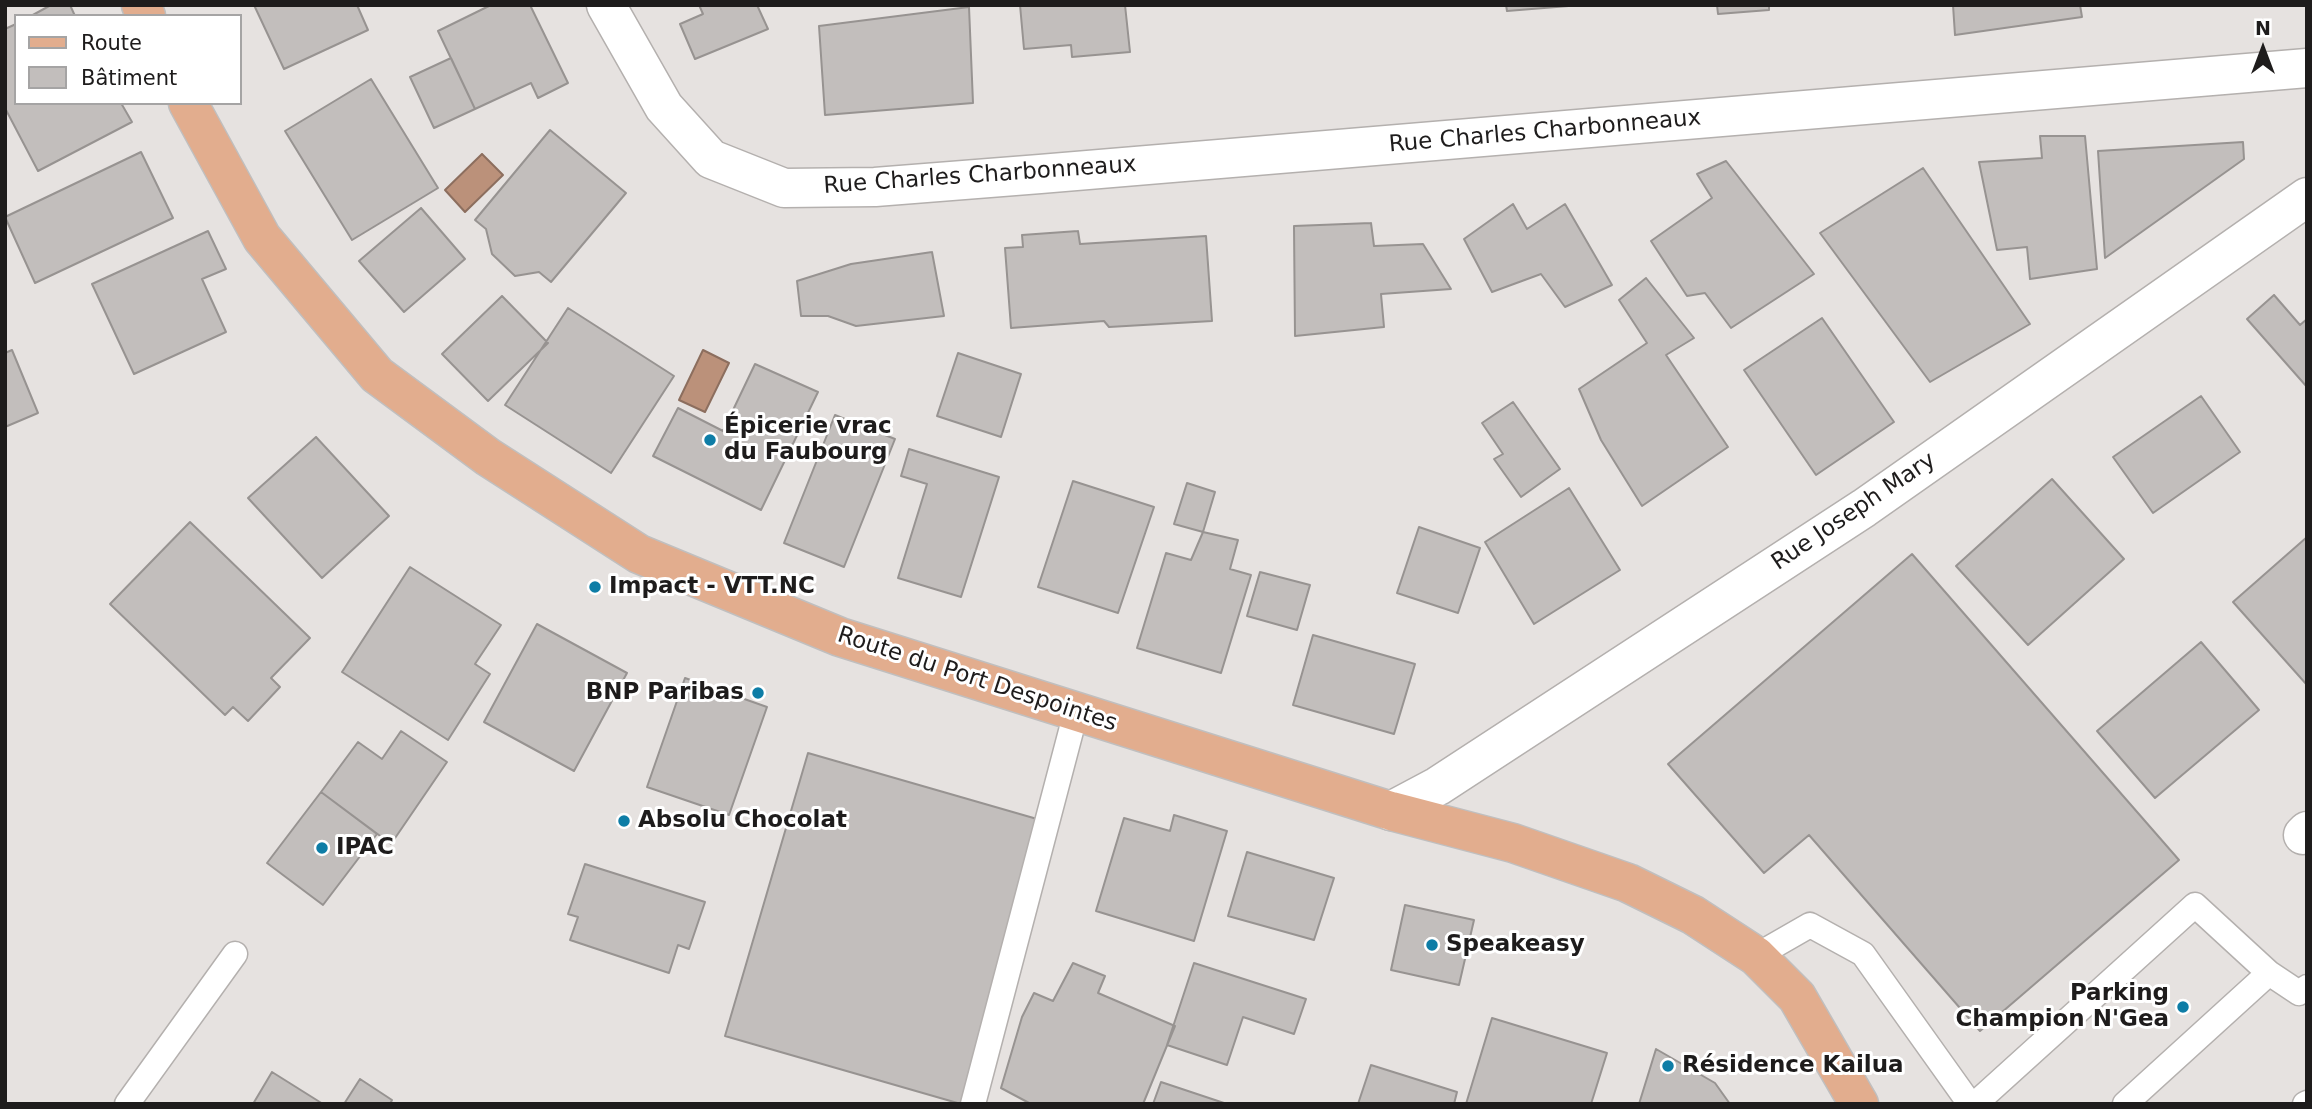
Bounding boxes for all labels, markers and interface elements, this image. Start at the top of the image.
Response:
legend [14,14,242,105]
north arrow [2228,14,2298,84]
text: N [2255,17,2271,39]
text: Route [81,31,142,55]
text: Bâtiment [81,66,177,90]
street label: Rue Charles Charbonneaux [1388,105,1702,159]
street label: Rue Charles Charbonneaux [823,151,1137,201]
place label: Épicerie vrac du Faubourg [724,413,892,467]
marker: Épicerie vrac du Faubourg [702,432,718,448]
street label: Rue Joseph Mary [1767,447,1941,577]
place label: Impact - VTT.NC [609,573,815,601]
marker: Impact - VTT.NC [587,579,603,595]
street label: Route du Port Despointes [834,622,1120,738]
place label: BNP Paribas [586,679,744,707]
marker: BNP Paribas [750,685,766,701]
place label: Absolu Chocolat [638,807,847,835]
marker: Absolu Chocolat [616,813,632,829]
place label: IPAC [336,834,394,862]
marker: IPAC [314,840,330,856]
place label: Speakeasy [1446,931,1585,959]
marker: Speakeasy [1424,937,1440,953]
place label: Parking Champion N'Gea [1955,980,2169,1034]
marker: Parking Champion N'Gea [2175,999,2191,1015]
place label: Résidence Kailua [1682,1052,1904,1080]
marker: Résidence Kailua [1660,1058,1676,1074]

